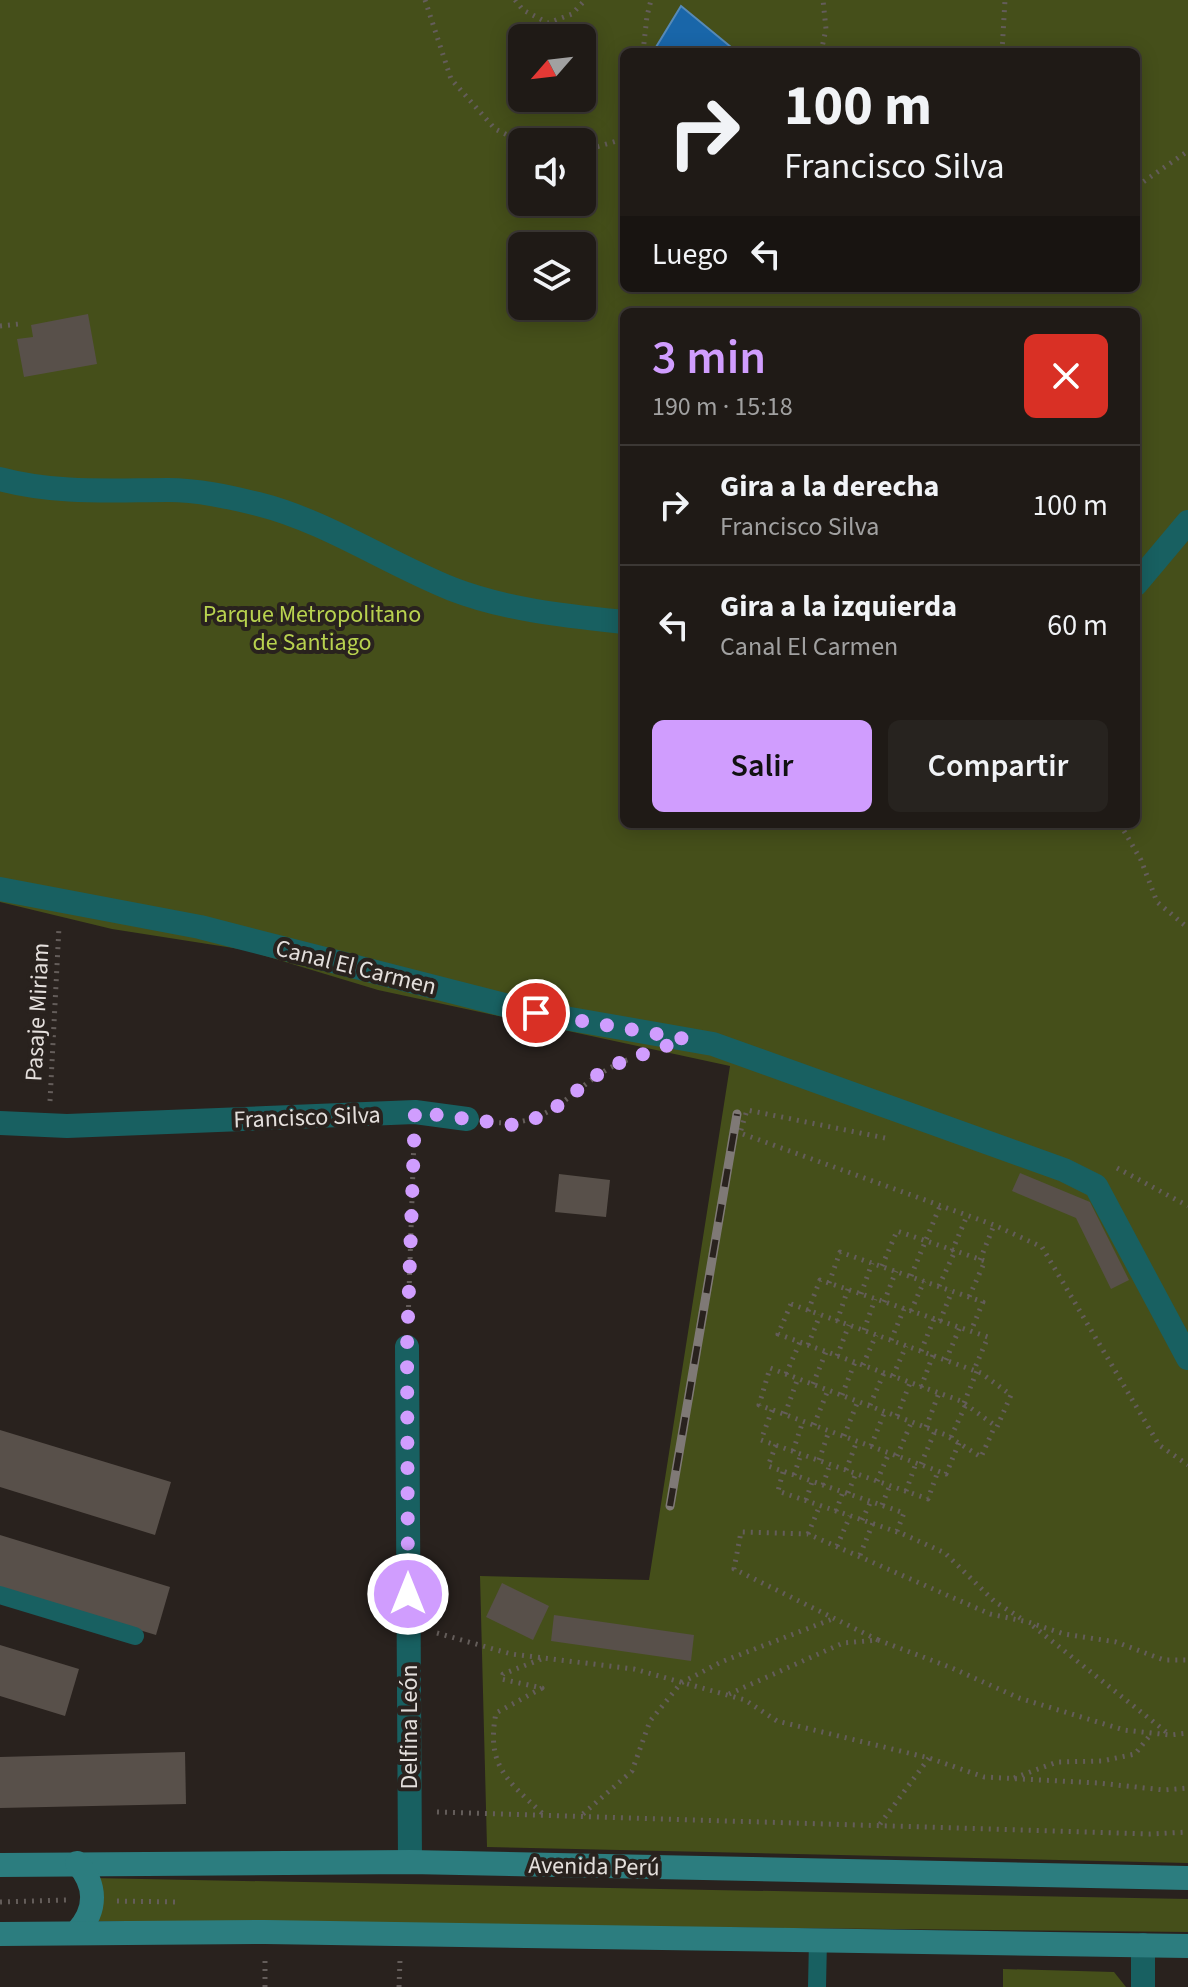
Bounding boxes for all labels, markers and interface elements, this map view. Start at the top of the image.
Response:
north arrow [508,24,596,112]
map controls [508,24,596,320]
text: 100 m [784,67,932,146]
icon: right [652,80,756,184]
button: sound [508,128,596,216]
text: Francisco Silva [784,141,1005,192]
button: layers [508,232,596,320]
icon: left [744,232,788,276]
text: Luego [652,233,728,276]
text: 3 min [652,324,766,392]
button: close [1024,334,1108,418]
text: 190 m · 15:18 [652,388,793,425]
text: Gira a la derecha [720,465,939,508]
icon: right [652,483,696,527]
text: 100 m [1032,484,1108,527]
text: Francisco Silva [720,508,879,545]
text: Gira a la izquierda [720,585,957,628]
park label: Parque Metropolitano de Santiago [203,597,421,660]
icon: left [652,603,696,647]
text: 60 m [1047,604,1108,647]
text: Canal El Carmen [720,628,898,665]
button: Salir [652,720,872,812]
button: Compartir [888,720,1108,812]
street label: Canal El Carmen [272,931,440,1004]
street label: Pasaje Miriam [16,942,59,1082]
pin [502,979,570,1047]
icon: arrive [514,991,558,1035]
street label: Francisco Silva [233,1097,381,1138]
position arrow [366,1552,450,1636]
street label: Delfina León [392,1664,427,1790]
street label: Avenida Perú [528,1848,660,1885]

